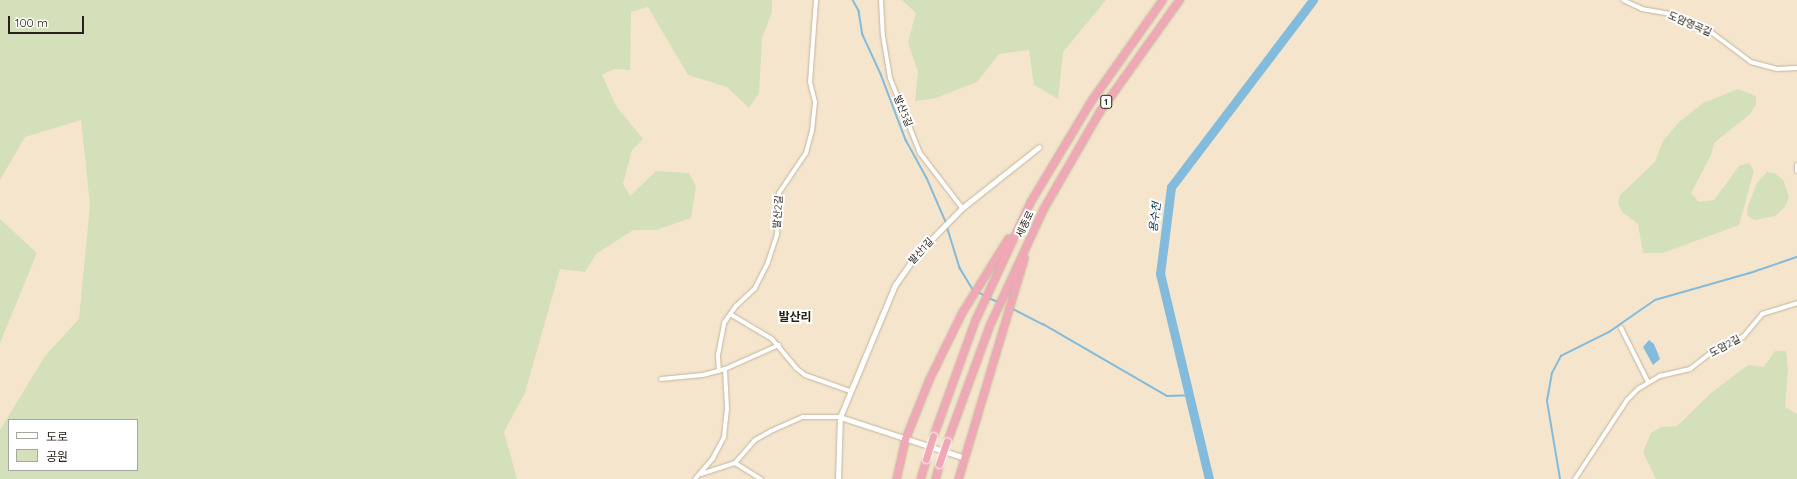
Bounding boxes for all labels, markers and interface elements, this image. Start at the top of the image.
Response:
scale bar [10,8,86,34]
street label: 도암영곡길 [1666,9,1714,39]
text: 100 m [15,15,48,30]
street label: 발산3길 [891,94,915,128]
road number: 1 [1100,95,1112,109]
street label: 발산2길 [771,195,785,229]
water label: 용수천 [1147,201,1163,233]
street label: 세종로 [1014,209,1036,239]
street label: 발산1길 [906,235,936,267]
district label: 발산리 [778,310,812,324]
street label: 도암2길 [1708,333,1742,359]
legend [8,419,138,471]
text: 도로 [46,429,68,444]
text: 공원 [46,449,68,464]

